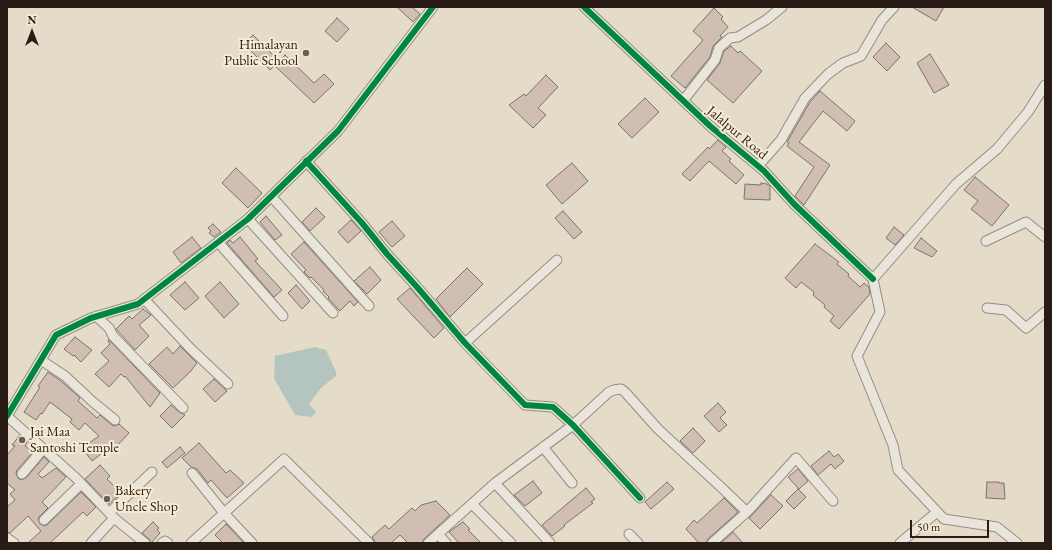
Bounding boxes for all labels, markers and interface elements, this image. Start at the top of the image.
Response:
north arrow [12,12,52,52]
text: N [28,13,36,27]
place label: Himalayan Public School [224,37,298,70]
marker: Himalayan Public School [301,48,311,58]
street label: Jalalpur Road [703,103,771,163]
place label: Jai Maa Santoshi Temple [30,424,119,456]
marker: Jai Maa Santoshi Temple [17,435,27,445]
place label: Bakery Uncle Shop [115,483,178,516]
marker: Bakery Uncle Shop [102,494,112,504]
scale bar [912,512,991,538]
text: 50 m [917,519,940,535]

